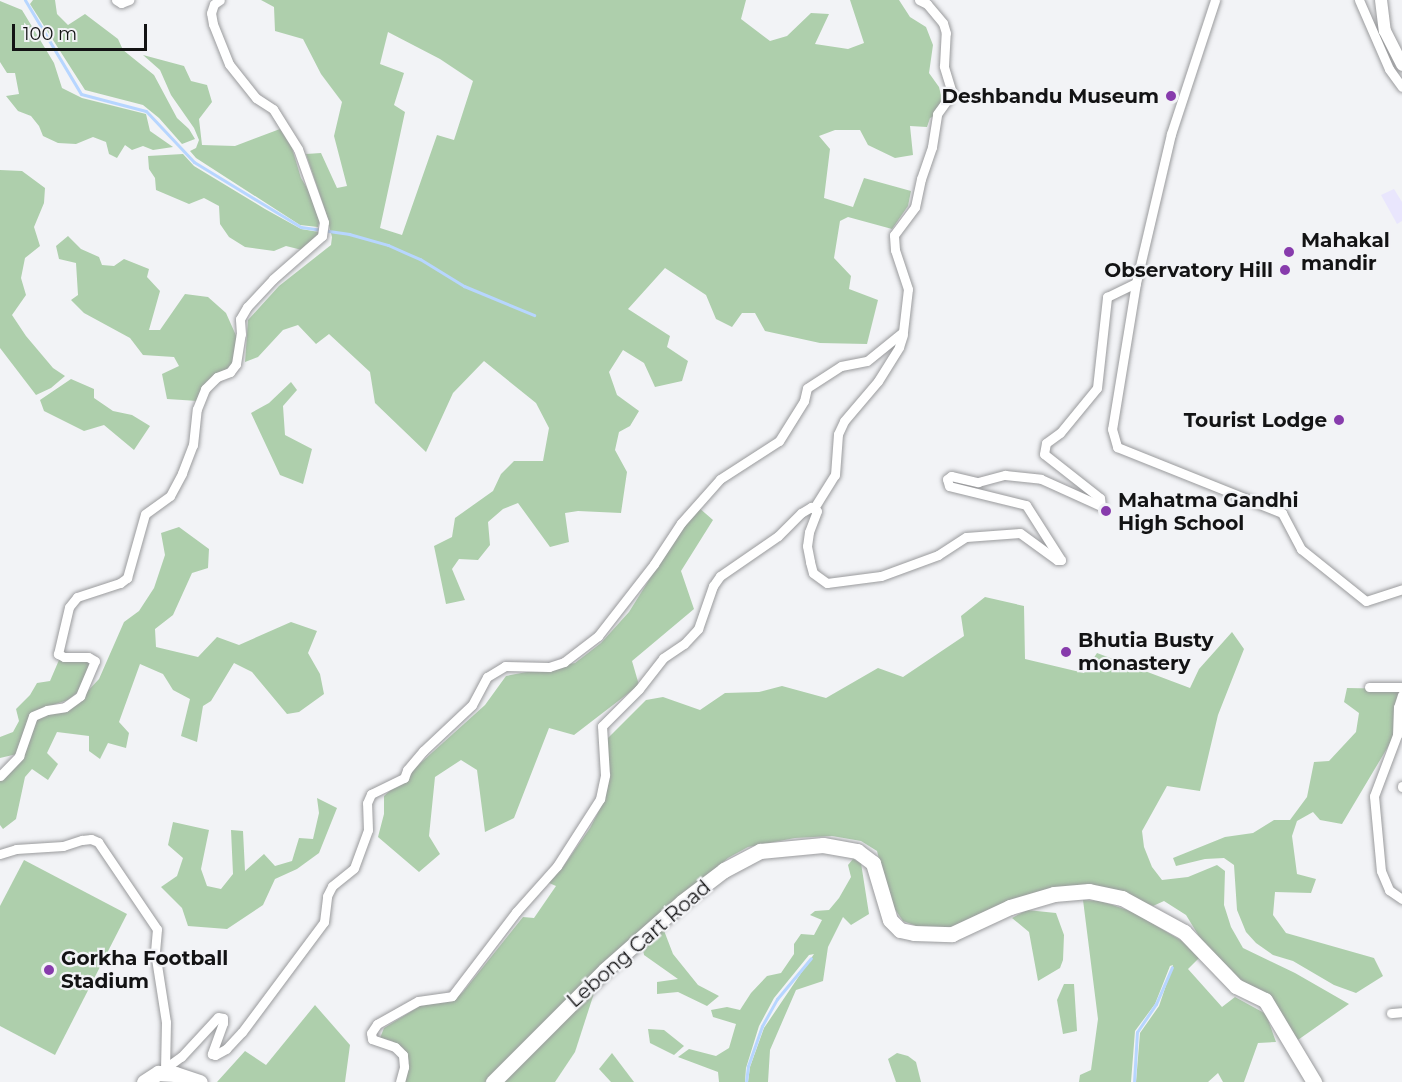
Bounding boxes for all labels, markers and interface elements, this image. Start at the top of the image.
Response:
scale bar [15,12,150,50]
text: 100 m [23,23,77,45]
place label: Deshbandu Museum [942,84,1159,108]
marker: Deshbandu Museum [1164,89,1178,103]
place label: Mahakal mandir [1301,228,1390,275]
marker: Mahakal mandir [1282,245,1296,259]
place label: Observatory Hill [1104,258,1273,282]
marker: Observatory Hill [1278,263,1292,277]
place label: Tourist Lodge [1184,408,1327,432]
marker: Tourist Lodge [1332,413,1346,427]
place label: Mahatma Gandhi High School [1118,488,1299,535]
marker: Mahatma Gandhi High School [1099,504,1113,518]
place label: Bhutia Busty monastery [1078,628,1213,675]
marker: Bhutia Busty monastery [1059,645,1073,659]
street label: Lebong Cart Road [562,875,716,1013]
place label: Gorkha Football Stadium [61,946,228,993]
marker: Gorkha Football Stadium [42,963,56,977]

